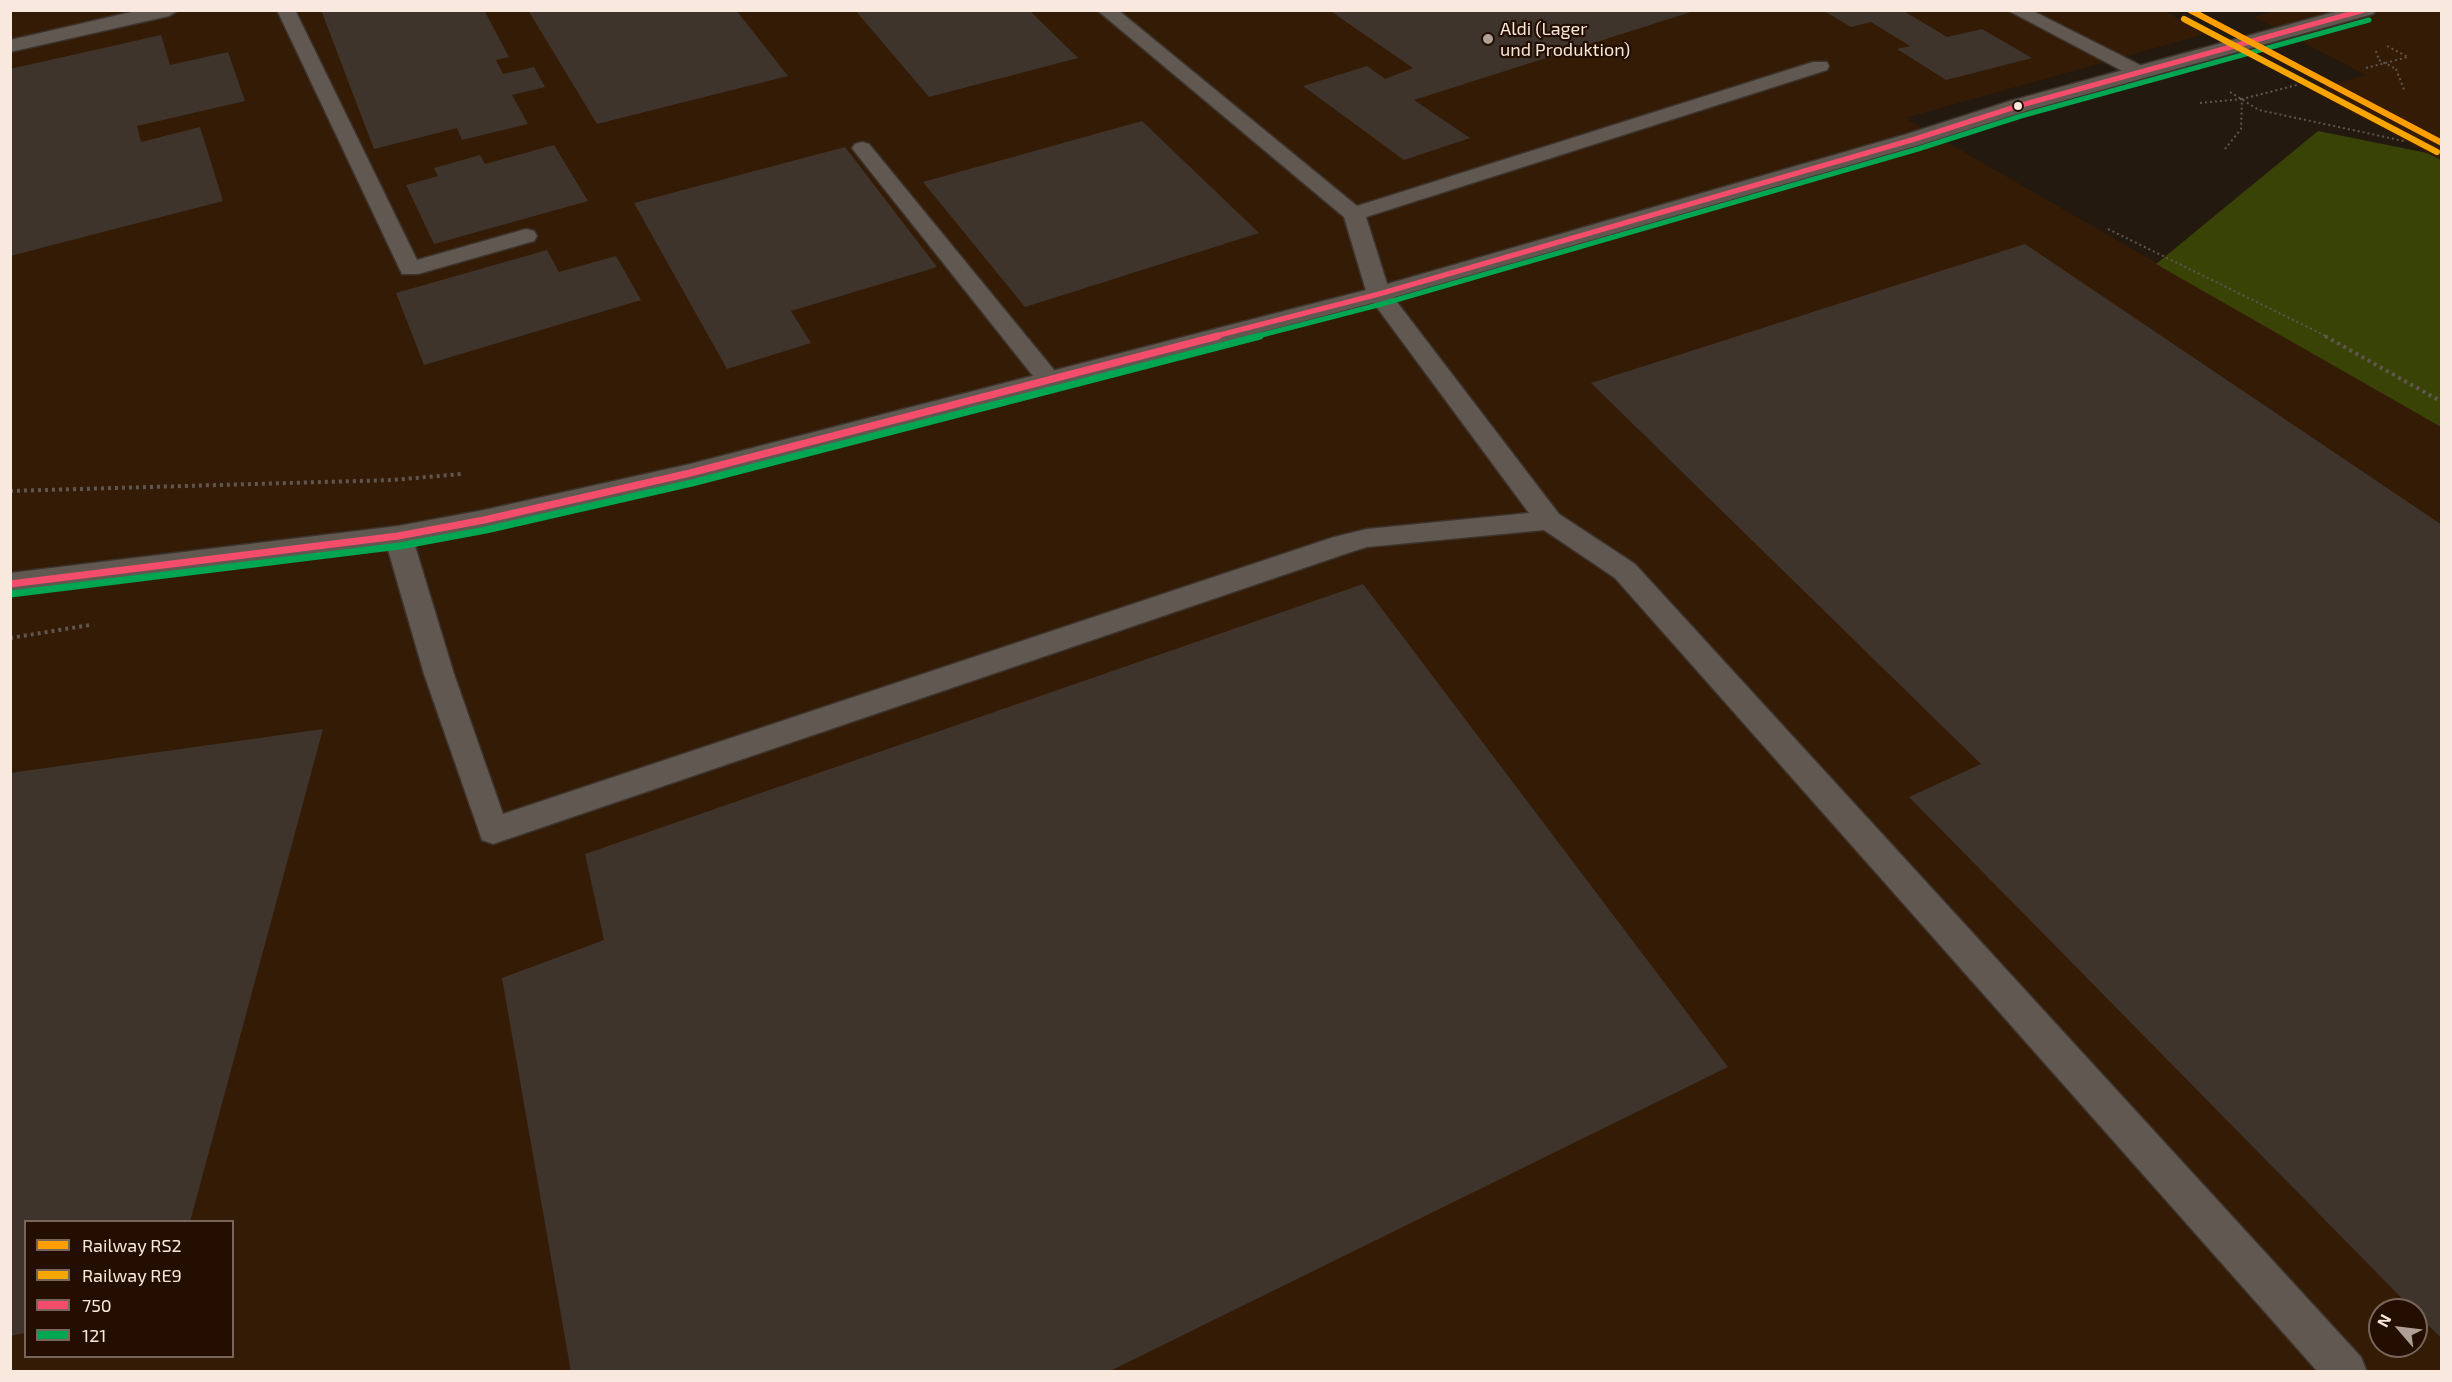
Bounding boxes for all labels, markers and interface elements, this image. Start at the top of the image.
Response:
place label: Aldi (Lager und Produktion) [1500,18,1630,60]
marker: Aldi (Lager und Produktion) [1481,32,1495,46]
unlabelled marker [2012,100,2024,112]
legend [24,1220,234,1358]
text: Railway RS2 [82,1234,182,1256]
text: Railway RE9 [82,1264,182,1286]
text: 750 [82,1294,112,1316]
north arrow [2368,1298,2428,1358]
text: N [2372,1311,2395,1330]
text: 121 [82,1324,106,1346]

